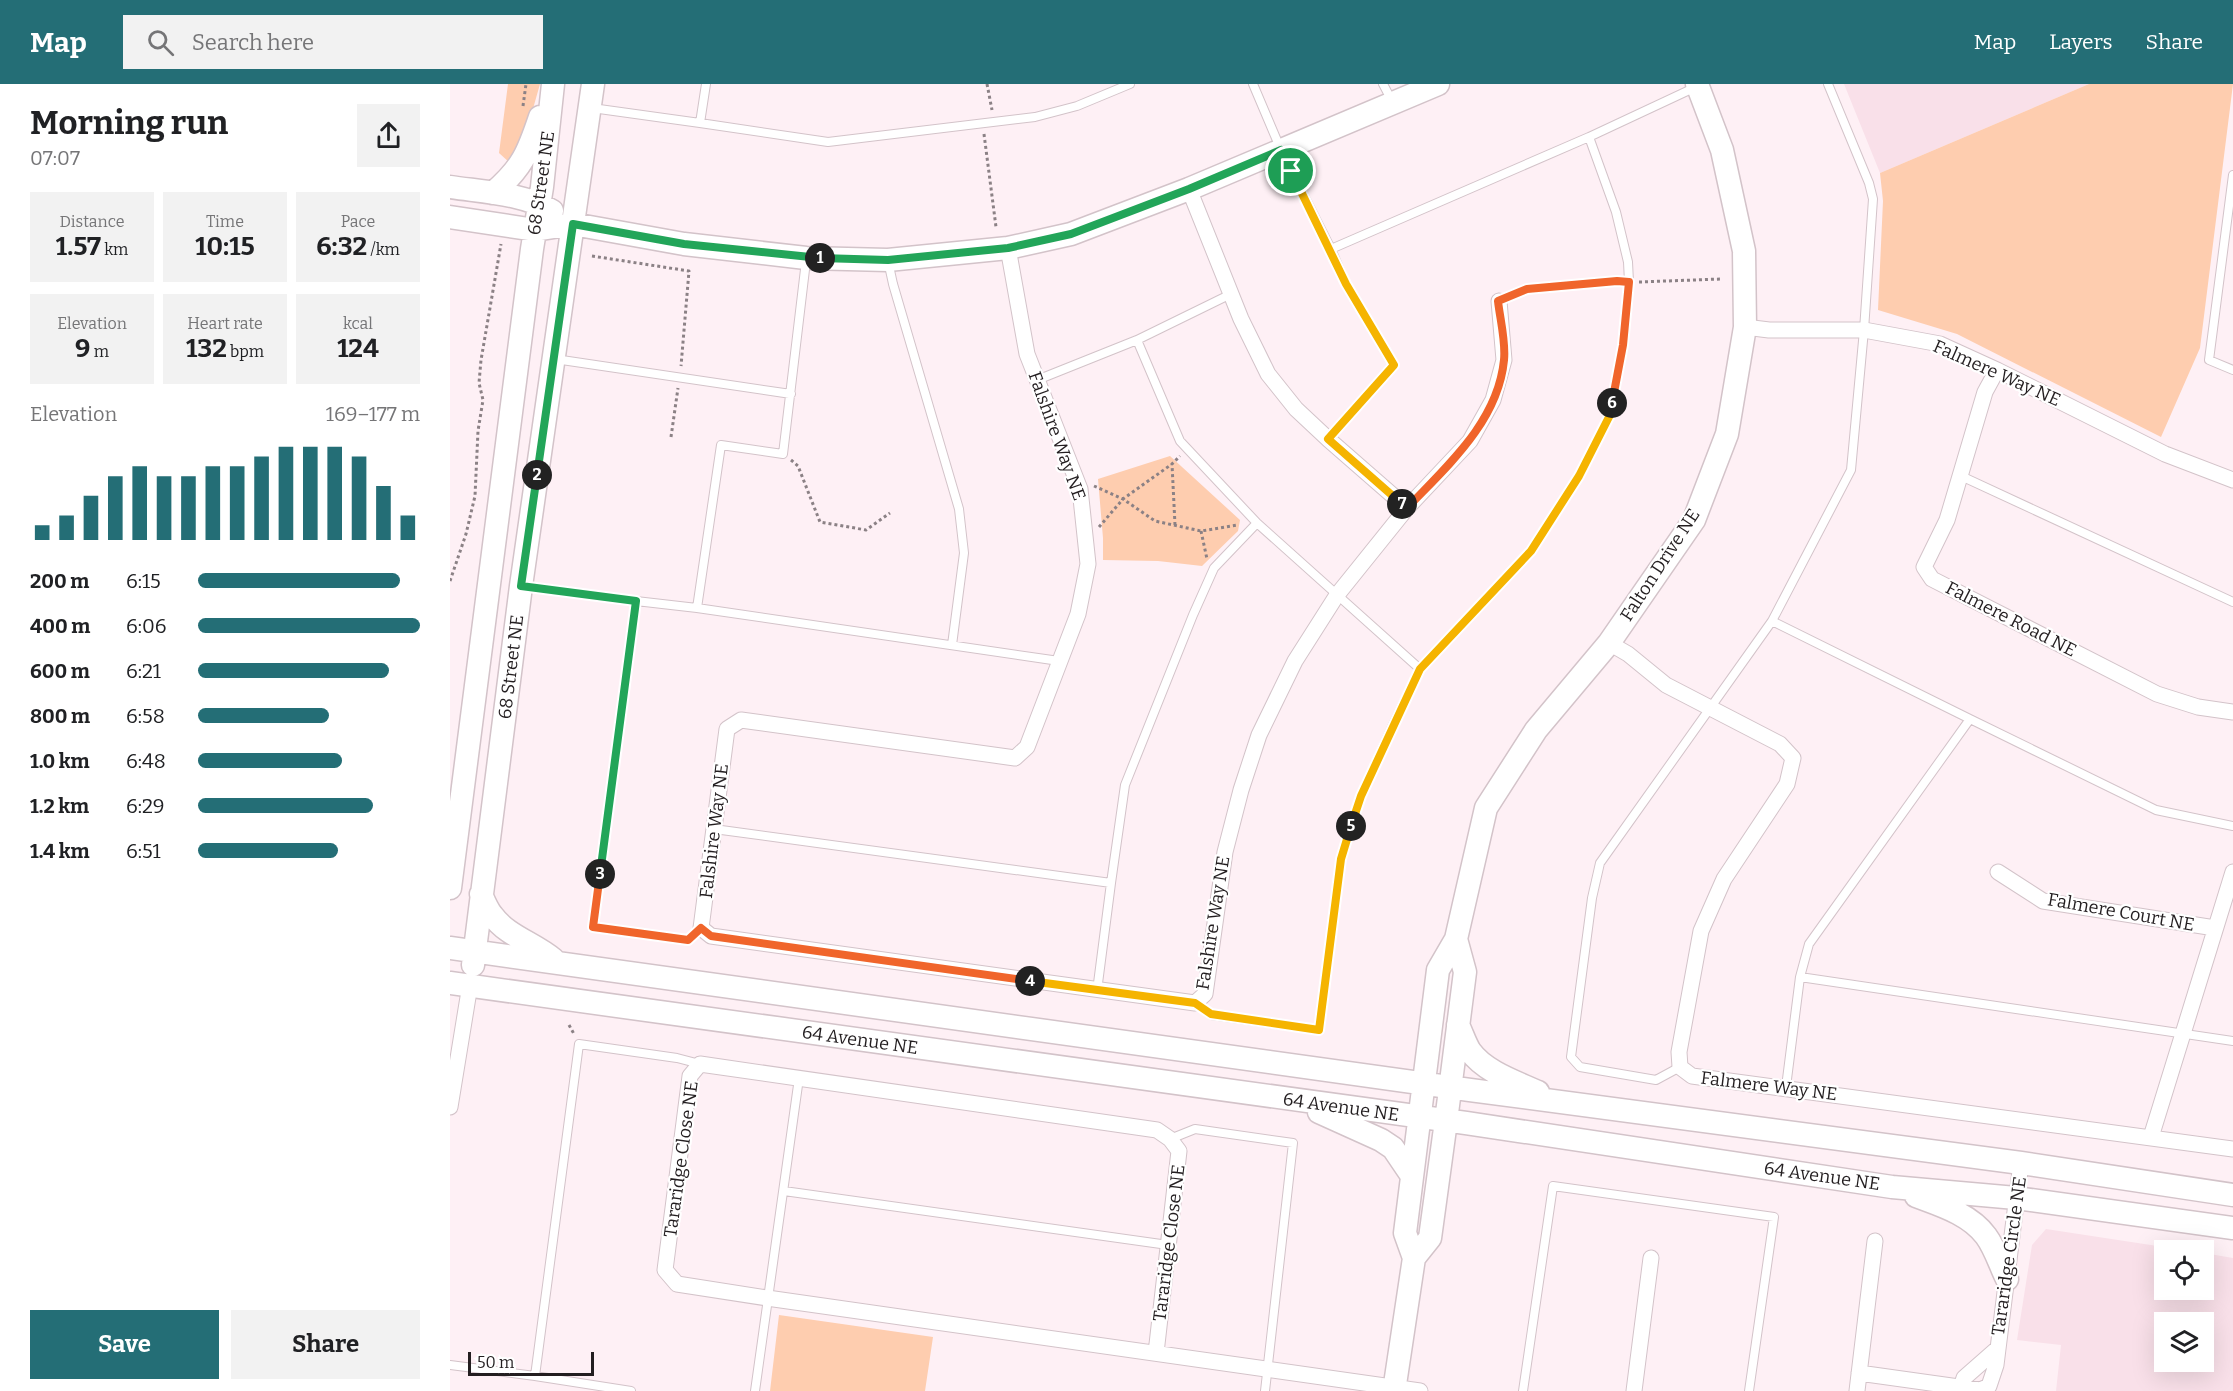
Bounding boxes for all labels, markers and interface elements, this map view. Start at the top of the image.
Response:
search box [123,15,543,69]
text: Map [30,26,87,59]
icon: search [144,26,177,59]
text: Search here [192,29,314,56]
text: Map [1974,29,2016,55]
text: Layers [2049,29,2113,55]
text: Share [2146,29,2203,55]
text: Morning run [30,103,228,143]
button: share [357,104,420,167]
street label: 68 Street NE [523,130,559,236]
pin [1265,145,1316,196]
text: 07:07 [30,146,80,170]
icon: arrive [1274,154,1307,187]
text: Distance [60,212,124,231]
text: Time [206,212,244,231]
text: Pace [341,212,375,231]
text: 1.57 [56,231,101,262]
text: 10:15 [195,231,255,262]
text: 6:32 [316,231,367,262]
text: km [101,240,128,259]
text: /km [367,240,400,259]
pin: 1 [805,243,835,273]
text: 1 [817,248,823,267]
text: Elevation [57,314,127,333]
text: Heart rate [187,314,263,333]
text: kcal [343,314,373,333]
text: 9 [75,333,90,364]
text: 132 [186,333,227,364]
text: 124 [337,333,379,364]
street label: Falmere Way NE [1930,335,2064,411]
text: m [90,342,109,361]
text: bpm [227,342,264,361]
street label: Falshire Way NE [1023,369,1091,503]
pin: 6 [1597,388,1627,418]
text: 6 [1607,393,1617,412]
text: Elevation [30,402,117,426]
text: 169–177 m [326,402,420,426]
pin: 2 [522,460,552,490]
text: 2 [532,465,542,484]
pin: 7 [1387,489,1417,519]
text: 7 [1398,494,1406,513]
street label: Falton Drive NE [1615,505,1705,625]
text: 200 m [30,569,89,593]
text: 6:15 [126,569,161,593]
street label: Falmere Road NE [1942,577,2080,661]
text: 400 m [30,614,90,638]
text: 6:06 [126,614,167,638]
street label: 68 Street NE [494,614,528,720]
text: 600 m [30,659,90,683]
text: 6:21 [126,659,161,683]
text: 800 m [30,704,90,728]
text: 6:58 [126,704,165,728]
text: 1.0 km [30,749,90,773]
text: 6:48 [126,749,166,773]
street label: Falshire Way NE [695,762,733,900]
text: 1.2 km [30,794,89,818]
text: 6:29 [126,794,165,818]
pin: 5 [1336,811,1366,841]
text: 5 [1347,816,1355,835]
text: 1.4 km [30,839,90,863]
text: 6:51 [126,839,161,863]
street label: Falshire Way NE [1192,854,1234,992]
pin: 3 [585,859,615,889]
text: 3 [595,864,605,883]
street label: Falmere Court NE [2046,888,2196,936]
pin: 4 [1015,966,1045,996]
text: 4 [1025,971,1035,990]
street label: 64 Avenue NE [801,1021,919,1059]
street label: Falmere Way NE [1699,1067,1839,1105]
street label: Tararidge Close NE [659,1079,703,1239]
street label: 64 Avenue NE [1282,1088,1400,1126]
street label: 64 Avenue NE [1763,1157,1881,1195]
street label: Tararidge Close NE [1148,1163,1190,1323]
street label: Tararidge Circle NE [1987,1175,2031,1337]
map controls [2154,1240,2214,1372]
button: locate [2154,1240,2214,1300]
button: Save [30,1310,219,1379]
button: Share [231,1310,420,1379]
button: layers [2154,1312,2214,1372]
scale bar [468,1349,594,1376]
text: 50 m [477,1353,514,1372]

